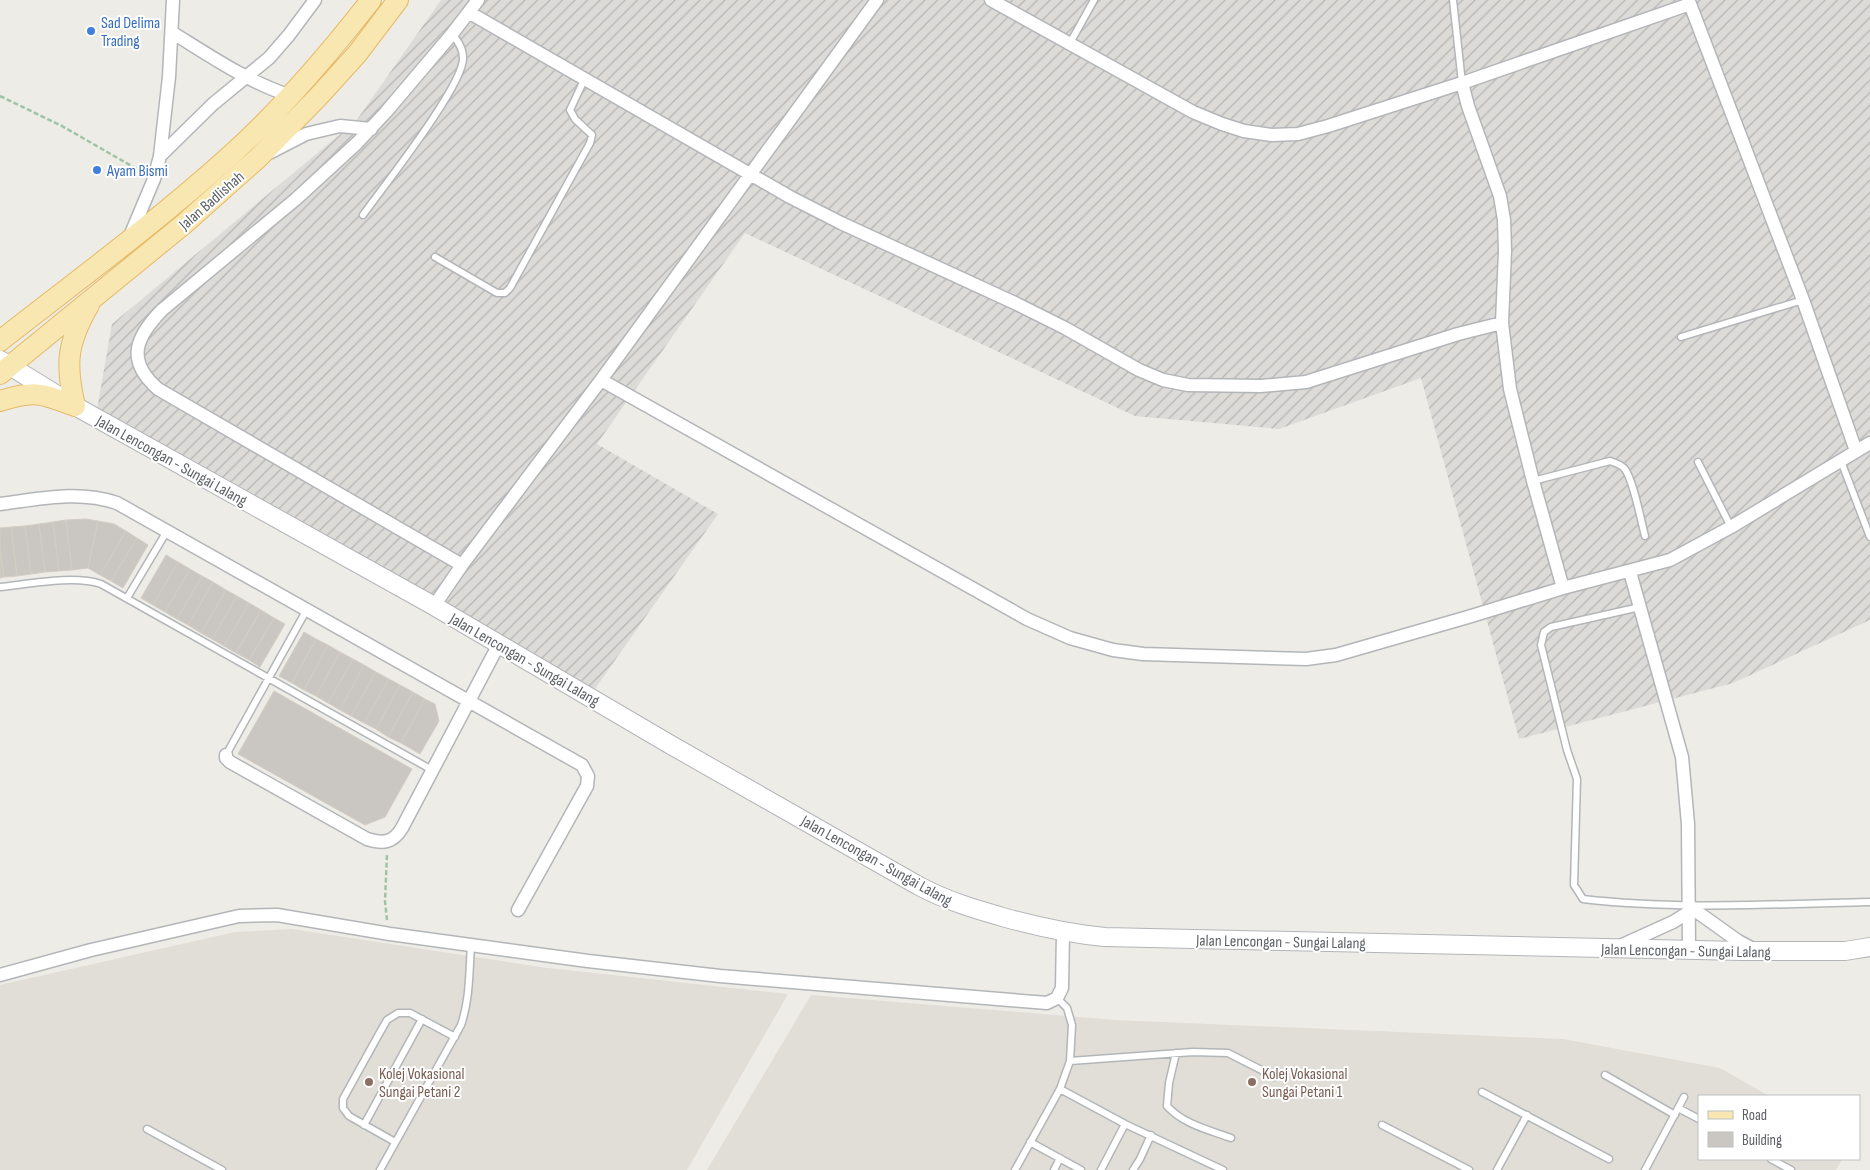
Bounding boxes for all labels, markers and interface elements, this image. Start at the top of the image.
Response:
place label: Sad Delima Trading [101,14,160,51]
marker: Sad Delima Trading [85,25,97,37]
place label: Ayam Bismi [106,162,168,181]
marker: Ayam Bismi [91,164,103,176]
street label: Jalan Badlishah [175,168,248,235]
street label: Jalan Lencongan - Sungai Lalang [92,411,250,511]
street label: Jalan Lencongan - Sungai Lalang [445,609,602,711]
street label: Jalan Lencongan - Sungai Lalang [797,811,955,911]
street label: Jalan Lencongan - Sungai Lalang [1195,932,1366,953]
street label: Jalan Lencongan - Sungai Lalang [1600,941,1771,962]
place label: Kolej Vokasional Sungai Petani 2 [379,1065,464,1102]
place label: Kolej Vokasional Sungai Petani 1 [1262,1065,1347,1102]
marker: Kolej Vokasional Sungai Petani 2 [363,1076,375,1088]
marker: Kolej Vokasional Sungai Petani 1 [1246,1076,1258,1088]
legend [1698,1095,1860,1160]
text: Road [1742,1106,1767,1125]
text: Building [1742,1131,1782,1150]

